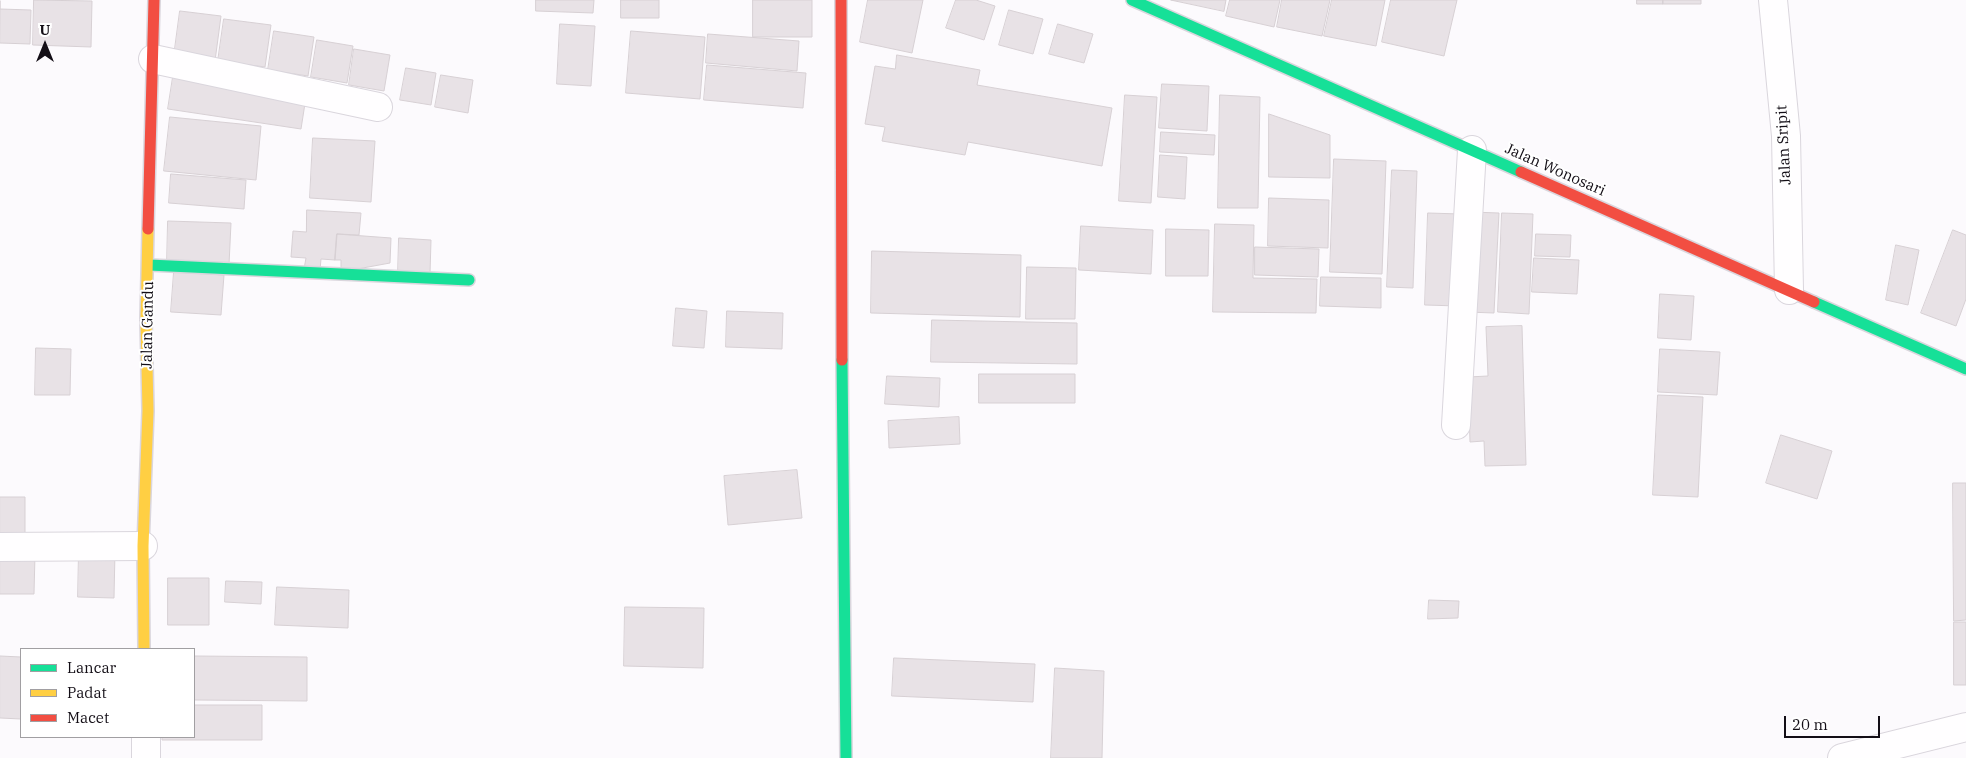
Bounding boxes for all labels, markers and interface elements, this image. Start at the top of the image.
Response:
north arrow [20,20,70,70]
text: U [40,21,50,39]
street label: Jalan Sripit [1773,105,1795,185]
street label: Jalan Wonosari [1502,140,1608,200]
street label: Jalan Gandu [138,281,158,369]
legend [20,648,195,738]
text: Lancar [67,658,116,677]
text: Padat [67,683,107,702]
scale bar [1786,706,1882,738]
text: Macet [67,708,109,727]
text: 20 m [1792,715,1828,734]

